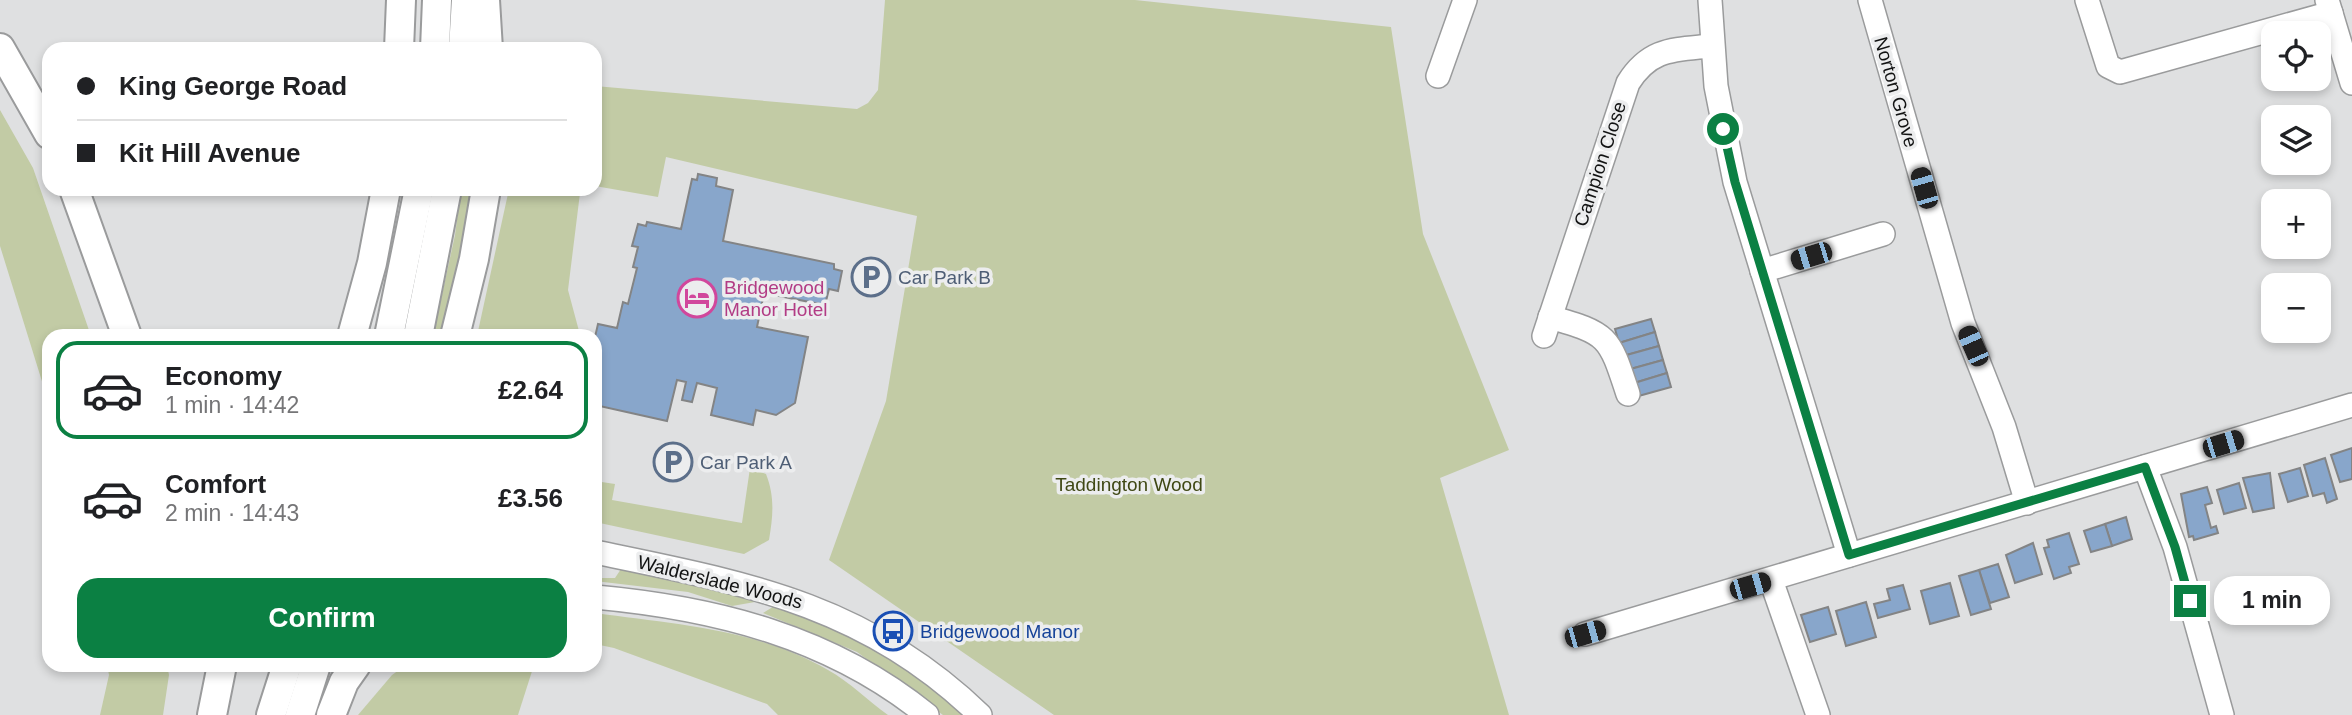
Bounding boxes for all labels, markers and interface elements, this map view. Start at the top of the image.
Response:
map controls [2261,21,2331,343]
button: locate [2261,21,2331,91]
street label: Norton Grove [1870,34,1922,150]
text: King George Road [119,71,347,101]
street label: Campion Close [1570,99,1630,229]
button: layers [2261,105,2331,175]
route start [1707,113,1739,145]
text: Kit Hill Avenue [119,138,301,168]
car [1909,165,1940,211]
button: + [2261,189,2331,259]
car [1788,240,1835,272]
parking icon: Car Park B [850,256,892,298]
place label: Car Park B [898,267,991,288]
button: − [2261,273,2331,343]
hotel icon: Bridgewood Manor Hotel [676,277,718,319]
place label: Bridgewood Manor Hotel [724,277,828,320]
car [1955,323,1992,369]
icon: car [81,359,144,422]
text: Economy [165,361,282,391]
text: £2.64 [498,375,563,405]
text: 1 min · 14:42 [165,392,299,418]
car [2200,428,2247,460]
parking icon: Car Park A [652,441,694,483]
place label: Car Park A [700,452,792,473]
icon: car [81,467,144,530]
text: Comfort [165,469,266,499]
park label: Taddington Wood [1055,474,1203,495]
text: £3.56 [498,483,563,513]
text: 2 min · 14:43 [165,500,299,526]
street label: Walderslade Woods [635,551,805,613]
car [1727,570,1774,602]
callout: 1 min [2214,576,2330,626]
button: Confirm [77,578,567,658]
route end [2174,585,2206,617]
text: 1 min [2242,587,2302,613]
bus stop icon: Bridgewood Manor [872,610,914,652]
car [1562,618,1609,650]
place label: Bridgewood Manor [920,621,1080,642]

